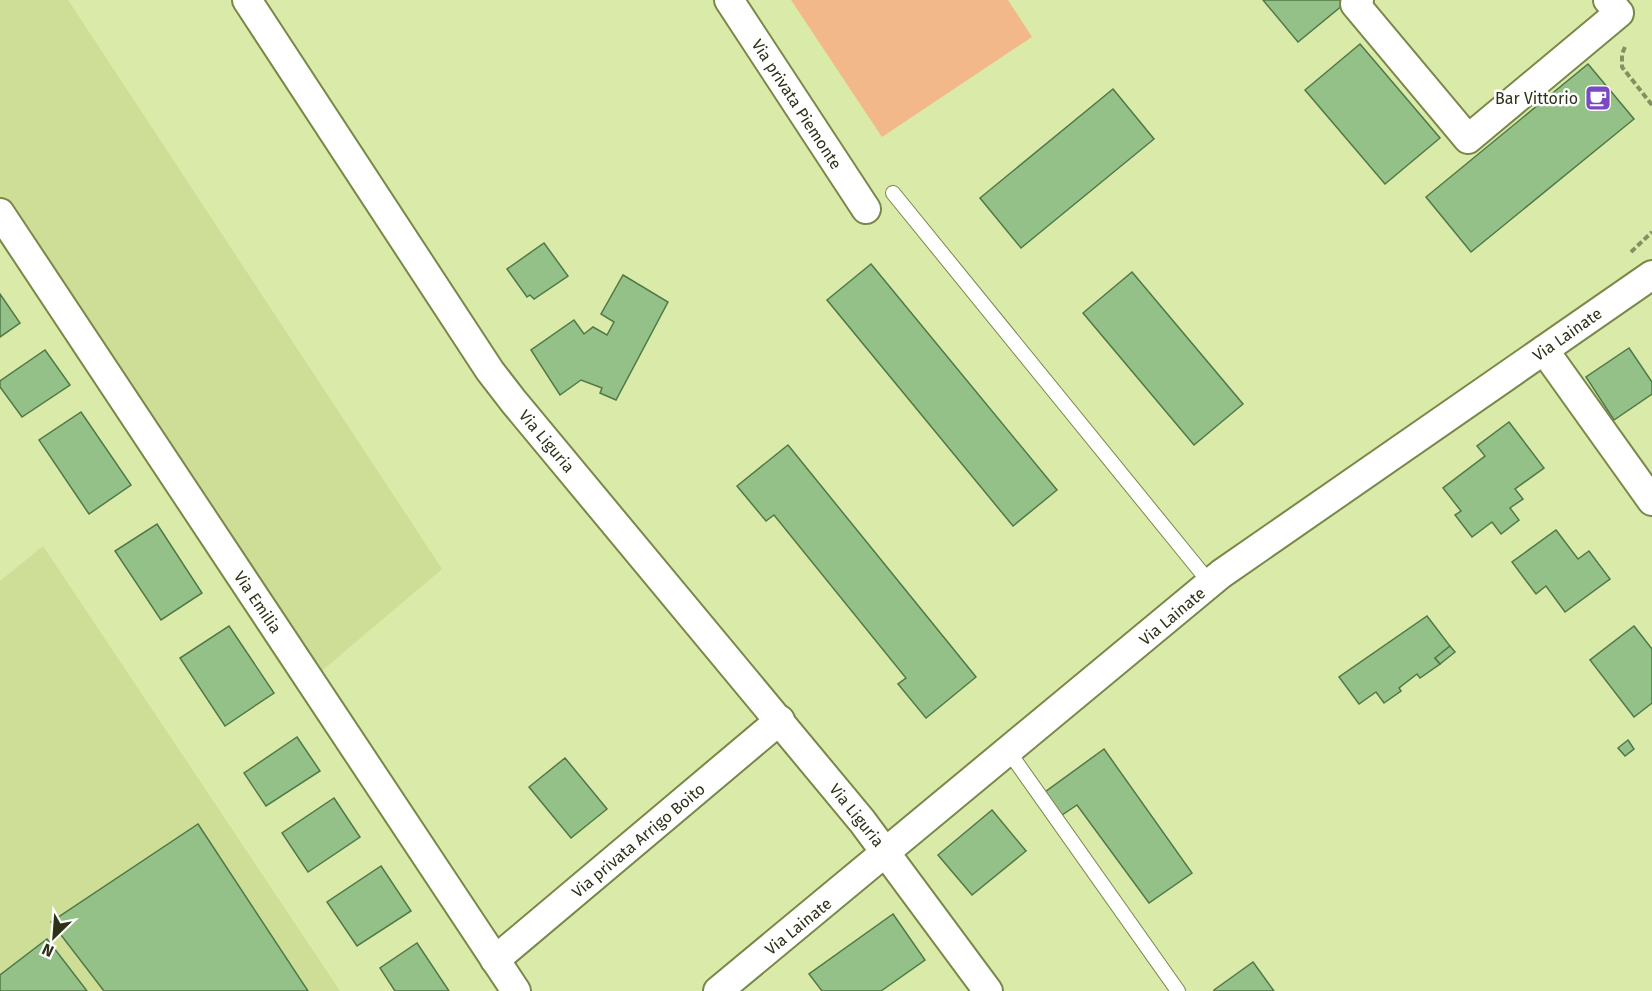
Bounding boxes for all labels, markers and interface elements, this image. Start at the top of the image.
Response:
street label: Via privata Piemonte [748,36,846,173]
cafe icon: Bar Vittorio [1583,83,1613,113]
place label: Bar Vittorio [1495,89,1578,108]
street label: Via Lainate [1529,304,1605,365]
street label: Via Liguria [515,406,578,476]
street label: Via Emilia [230,568,285,637]
street label: Via Lainate [1136,583,1209,649]
street label: Via privata Arrigo Boito [568,779,709,902]
street label: Via Liguria [825,780,888,851]
street label: Via Lainate [761,894,835,959]
north arrow [24,907,84,967]
text: N [39,939,57,961]

